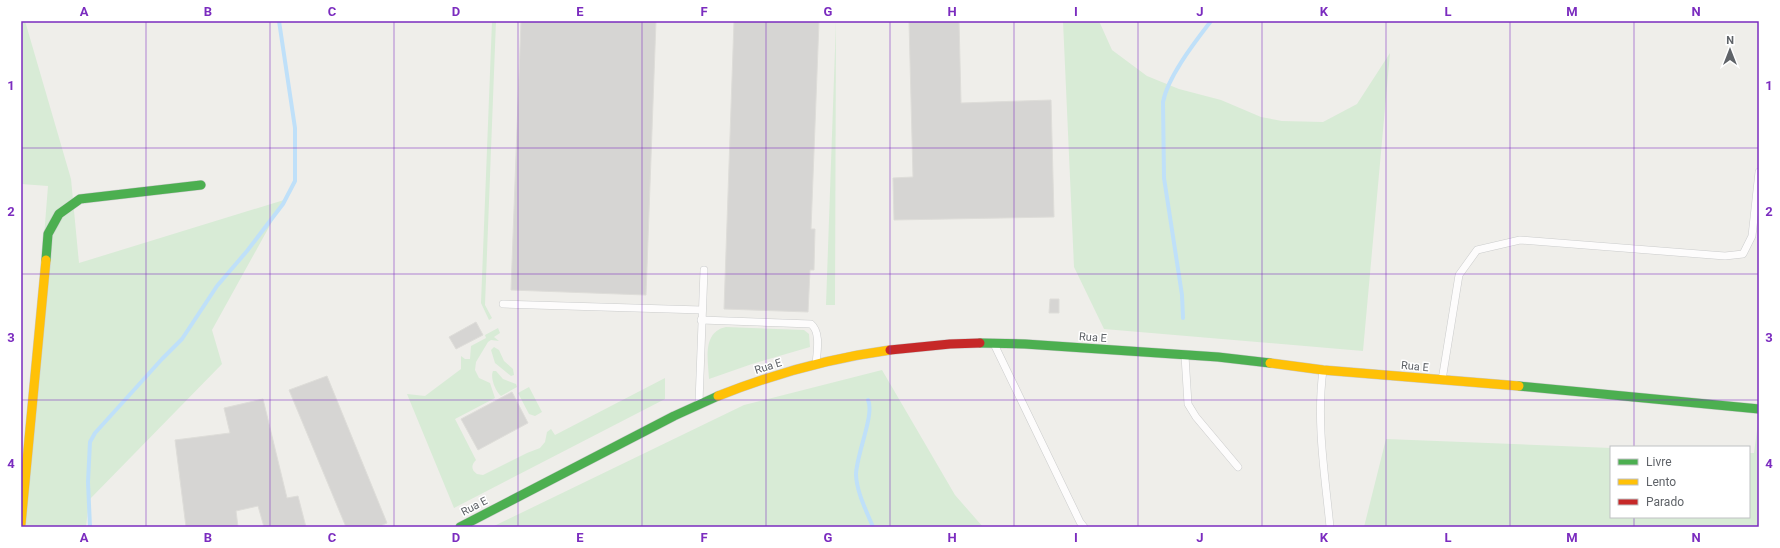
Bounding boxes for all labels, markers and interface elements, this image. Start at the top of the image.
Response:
text: A [80,4,89,19]
text: B [204,4,212,19]
text: C [328,4,337,19]
text: D [452,4,460,19]
text: E [576,4,584,19]
text: F [700,4,708,19]
text: G [824,4,833,19]
text: H [947,4,957,19]
text: I [1074,4,1078,19]
text: J [1196,4,1204,19]
text: K [1320,4,1329,19]
text: L [1444,4,1452,19]
text: M [1566,4,1578,19]
text: N [1691,4,1701,19]
north arrow [1710,30,1750,70]
text: N [1726,34,1734,47]
text: 1 [7,78,15,93]
text: 1 [1765,78,1773,93]
text: 2 [7,204,15,219]
text: 2 [1765,204,1773,219]
text: 3 [7,330,15,345]
street label: Rua E [1079,330,1107,345]
text: 3 [1765,330,1773,345]
street label: Rua E [753,356,783,377]
street label: Rua E [1401,359,1429,374]
legend [1610,446,1750,518]
text: Livre [1646,455,1672,469]
text: 4 [7,456,15,471]
text: 4 [1765,456,1773,471]
text: Lento [1646,475,1676,489]
street label: Rua E [459,494,490,519]
text: Parado [1646,495,1684,509]
text: A [80,530,89,545]
text: B [204,530,212,545]
text: C [328,530,337,545]
text: D [452,530,460,545]
text: E [576,530,584,545]
text: F [700,530,708,545]
text: G [824,530,833,545]
text: H [947,530,957,545]
text: I [1074,530,1078,545]
text: J [1196,530,1204,545]
text: K [1320,530,1329,545]
text: L [1444,530,1452,545]
text: M [1566,530,1578,545]
text: N [1691,530,1701,545]

